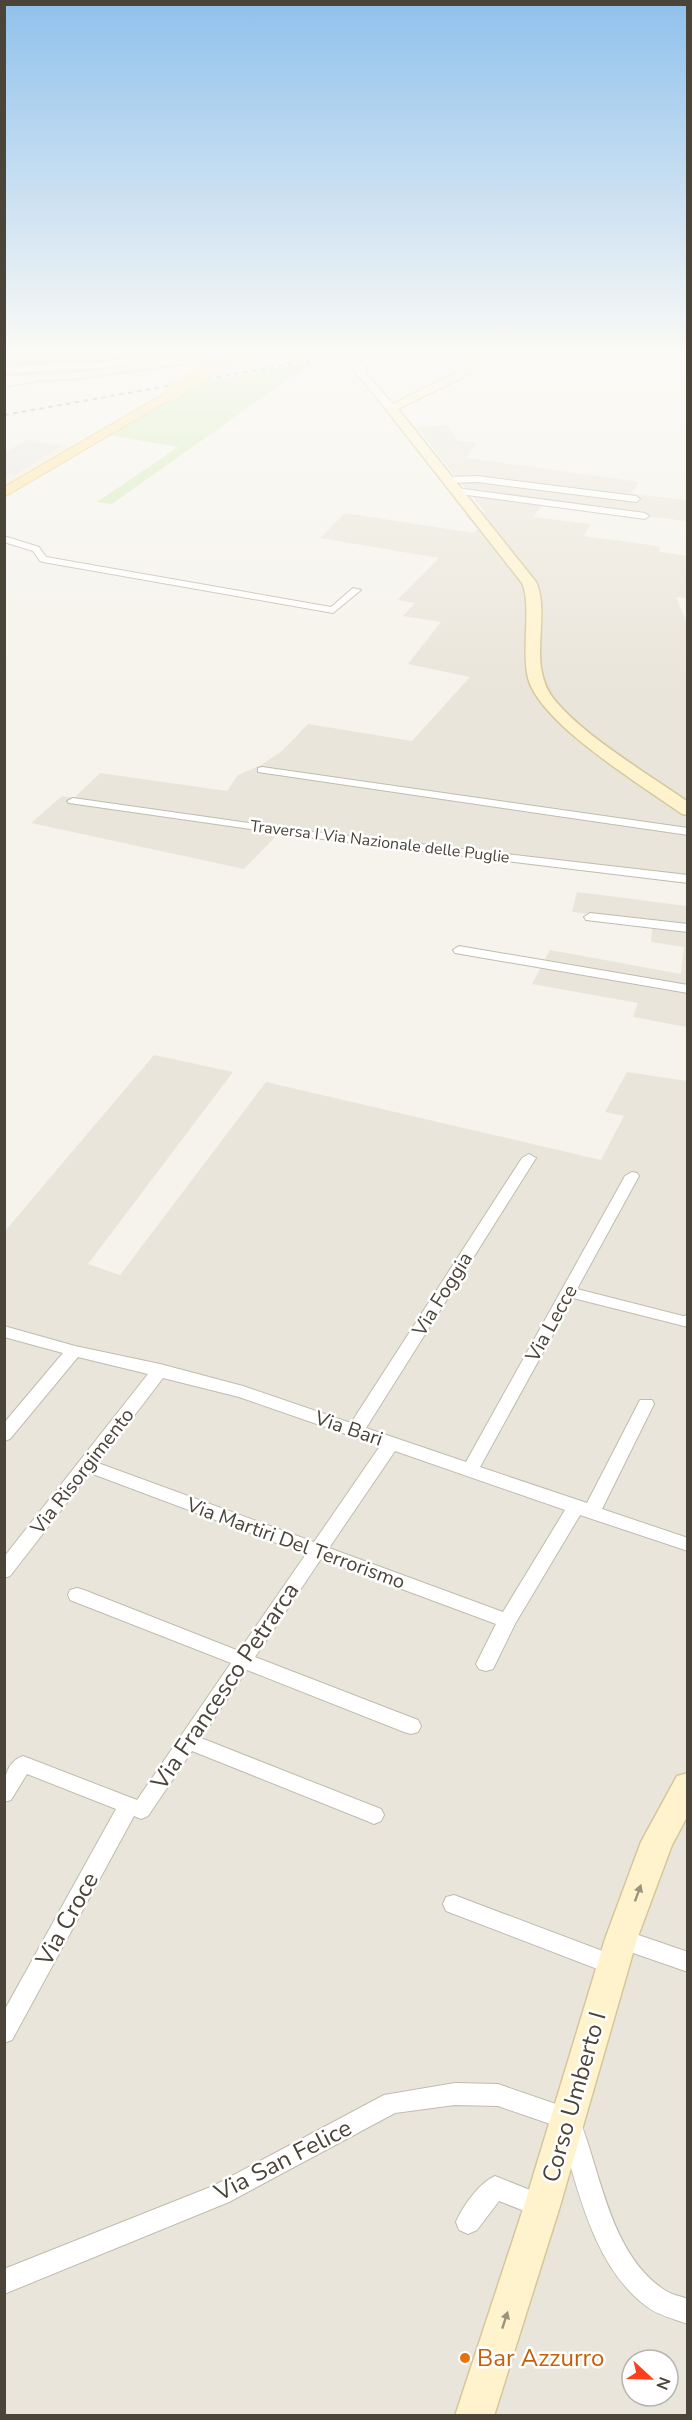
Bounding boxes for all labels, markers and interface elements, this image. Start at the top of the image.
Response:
street label: Traversa I Via Nazionale delle Puglie [249,815,511,869]
street label: Via Foggia [405,1247,479,1342]
street label: Via Lecce [519,1280,584,1368]
street label: Via Risorgimento [24,1403,140,1541]
street label: Via Bari [310,1404,386,1453]
street label: Via Martiri Del Terrorismo [182,1491,409,1596]
street label: Via Francesco Petrarca [143,1576,306,1797]
street label: Via Croce [28,1866,106,1972]
one-way arrow [634,1884,643,1902]
street label: Corso Umberto I [534,2008,614,2186]
street label: Via San Felice [208,2112,357,2209]
one-way arrow [501,2311,510,2329]
place label: Bar Azzurro [477,2342,604,2374]
north arrow [620,2348,680,2408]
marker: Bar Azzurro [458,2351,472,2365]
text: N [651,2374,675,2393]

